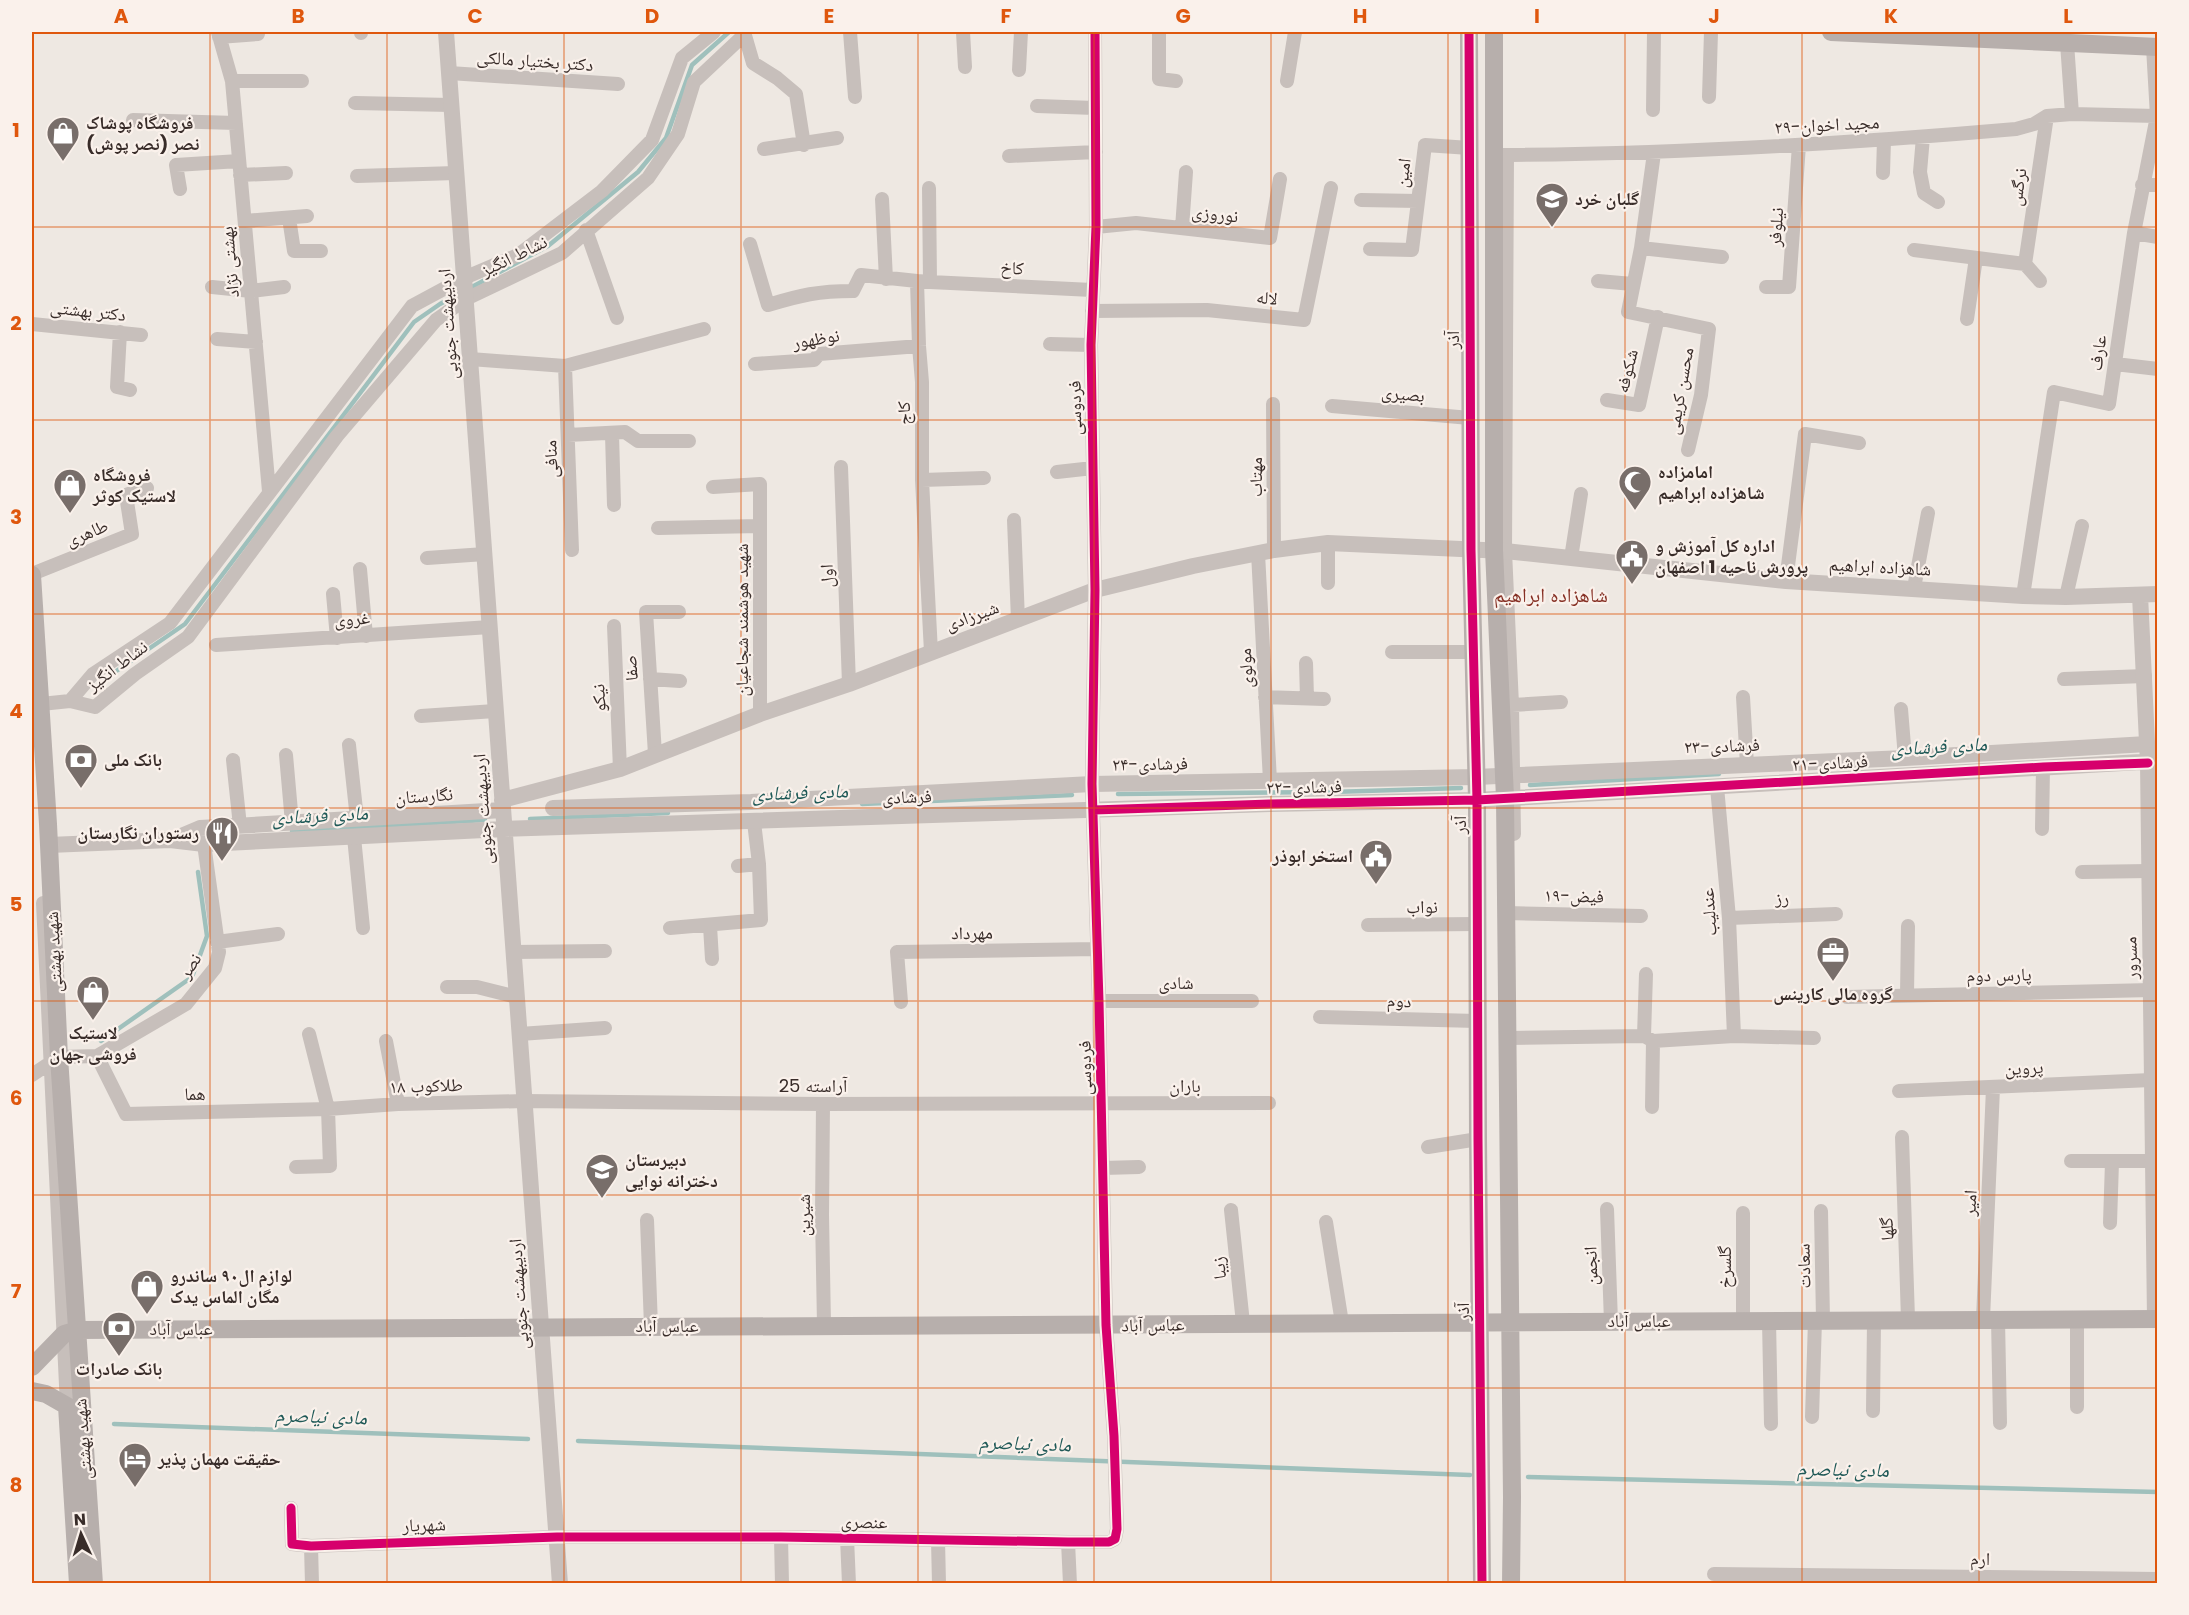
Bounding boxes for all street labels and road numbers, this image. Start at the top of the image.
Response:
street label: دکتر بختیار مالکی [476,44,594,77]
street label: ۲۹-مجید اخوان [1774,109,1880,140]
street label: امین [1388,157,1417,189]
street label: نرگس [2002,166,2033,207]
street label: نوروزی [1190,199,1240,228]
street label: نیلوفر [1762,207,1789,248]
street label: بهشتی نژاد [214,225,245,299]
street label: نشاط انگیز [475,229,551,283]
street label: کاخ [1000,254,1025,281]
street label: اردیبهشت جنوبی [431,268,464,380]
street label: لاله [1255,284,1279,311]
street label: دکتر بهشتی [49,294,127,327]
street label: نوظهور [789,322,842,355]
street label: آذر [1440,330,1465,350]
street label: عارف [2083,333,2112,372]
street label: محسن کریمی [1660,345,1699,437]
street label: شکوفه [1609,346,1644,395]
street label: بصیری [1380,379,1426,408]
street label: فردوسی [1062,380,1087,436]
street label: کاج [891,401,916,425]
street label: منافی [537,440,564,478]
street label: مهتاب [1243,457,1268,497]
street label: طاهری [62,513,112,552]
street label: شهید هوشمند شجاعیان [729,543,754,697]
street label: شاهزاده ابراهیم [1828,551,1932,582]
street label: اول [814,564,839,588]
street label: شیرزادی [942,594,1002,637]
street label: غروی [333,605,371,632]
street label: نشاط انگیز [80,634,153,698]
street label: مولوی [1232,647,1259,689]
street label: صفا [617,654,644,682]
street label: نیکو [585,683,612,713]
street label: ۲۳-فرشادی [1684,732,1760,759]
street label: ۲۱-فرشادی [1791,748,1869,777]
street label: ۲۴-فرشادی [1112,750,1188,777]
street label: اردیبهشت جنوبی [466,753,499,865]
street label: ۲۲-فرشادی [1266,773,1342,800]
street label: نگارستان [394,781,454,810]
street label: فرشادی [882,783,932,810]
street label: آذر [1447,815,1472,835]
street label: ۱۹-فیض [1544,882,1604,909]
street label: رز [1774,885,1789,910]
street label: عندلیب [1694,887,1723,937]
street label: نواب [1406,894,1438,919]
street label: شهید بهشتی [39,911,68,993]
street label: مهرداد [951,920,993,945]
street label: مسرور [2117,936,2144,981]
street label: نصر [171,948,207,984]
street label: پارس دوم [1966,961,2032,988]
street label: شادی [1159,970,1193,995]
street label: دوم [1386,988,1412,1013]
street label: فردوسی [1072,1040,1097,1096]
street label: پروین [2004,1054,2044,1081]
street label: طلاکوب ۱۸ [389,1072,463,1099]
street label: آراسته 25 [779,1073,848,1098]
street label: باران [1169,1073,1201,1098]
street label: هما [184,1081,206,1106]
street label: امیر [1956,1189,1983,1218]
street label: شیرین [791,1194,816,1236]
street label: گلها [1874,1216,1899,1241]
street label: اردیبهشت جنوبی [502,1238,535,1350]
street label: سعادت [1791,1243,1816,1289]
street label: گلسرخ [1712,1245,1737,1288]
street label: انجمن [1577,1246,1604,1286]
street label: زیبا [1205,1255,1232,1281]
street label: آذر [1450,1302,1475,1323]
street label: عباس آباد [1607,1308,1671,1333]
street label: عباس آباد [1121,1311,1185,1338]
street label: عباس آباد [635,1313,699,1338]
street label: عباس آباد [149,1316,213,1341]
street label: شهید بهشتی [67,1398,98,1480]
street label: عنصری [840,1509,888,1534]
street label: شهریار [401,1511,446,1538]
street label: ارم [1970,1546,1990,1571]

